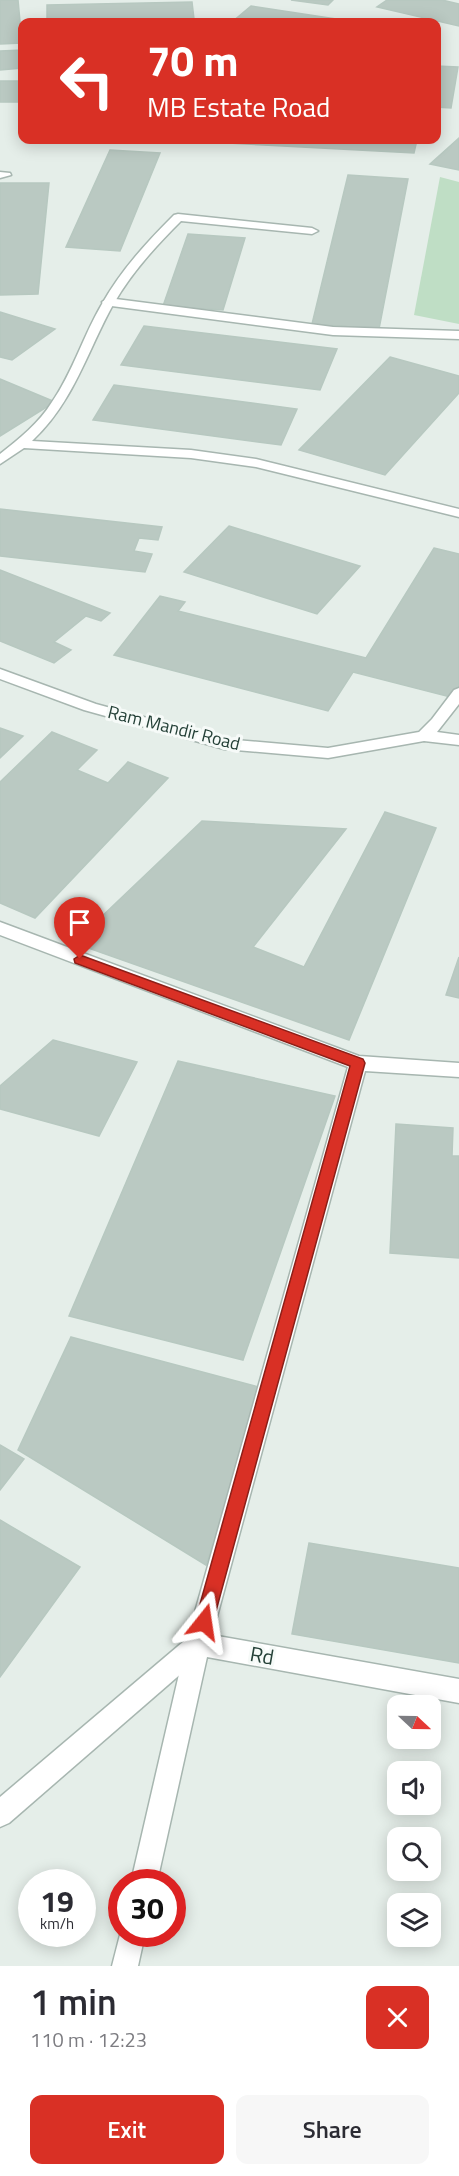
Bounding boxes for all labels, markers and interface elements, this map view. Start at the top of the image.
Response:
text: 70 m [147,28,239,92]
icon: left [48,42,126,120]
text: MB Estate Road [147,86,330,127]
street label: Ram Mandir Road [105,698,243,757]
pin [54,897,105,959]
icon: arrive [63,906,96,939]
position arrow [172,1590,236,1654]
street label: Rd [248,1637,277,1673]
north arrow [387,1695,441,1749]
map controls [387,1695,441,1947]
button: sound [387,1761,441,1815]
button: search [387,1827,441,1881]
speed limit sign: 30 [108,1869,186,1947]
text: 19 [40,1878,74,1924]
button: layers [387,1893,441,1947]
text: km/h [40,1912,74,1935]
text: 1 min [30,1974,117,2029]
button: close [366,1986,429,2049]
text: 110 m · 12:23 [30,2024,147,2055]
button: Exit [30,2095,224,2164]
button: Share [236,2095,429,2164]

